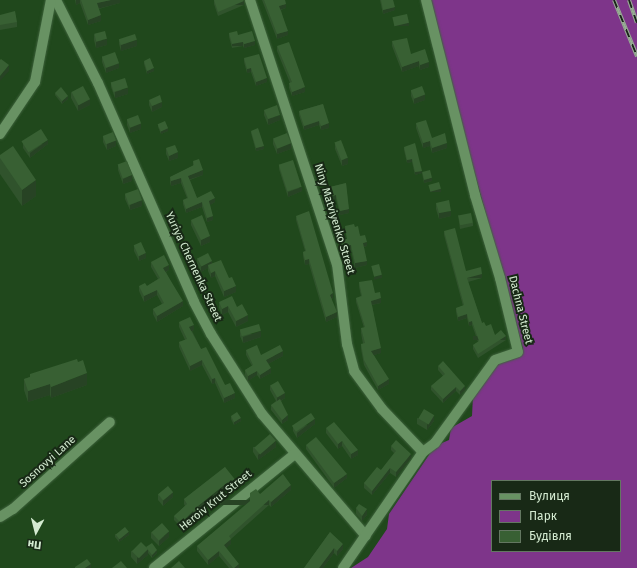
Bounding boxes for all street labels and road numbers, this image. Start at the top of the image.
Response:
street label: Niny Matviyenko Street [311,162,357,276]
street label: Yuriya Chernenka Street [162,210,224,324]
street label: Dachna Street [505,275,535,345]
street label: Sosnovyi Lane [17,433,79,491]
street label: Heroiv Krut Street [177,468,255,534]

